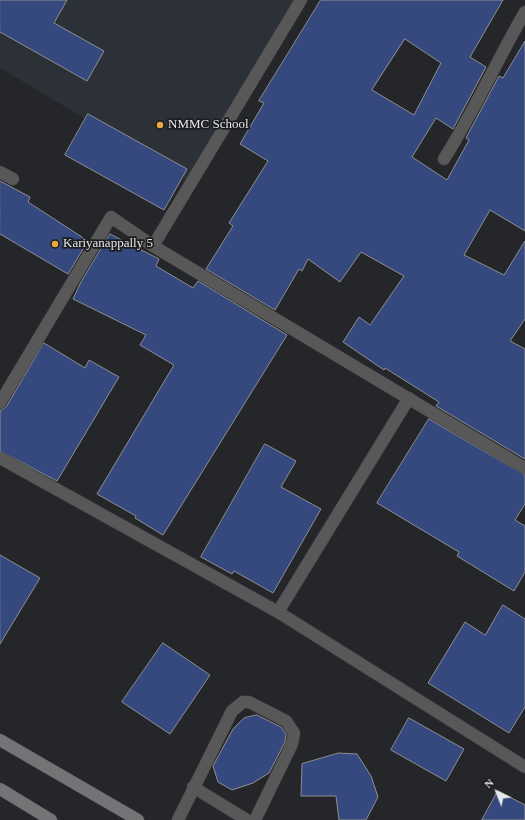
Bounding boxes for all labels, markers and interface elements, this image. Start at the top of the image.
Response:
place label: NMMC School [168,117,254,133]
marker: NMMC School [155,120,165,130]
place label: Kariyanappally 5 [63,236,163,252]
marker: Kariyanappally 5 [50,239,60,249]
north arrow [477,772,517,812]
text: N [482,776,496,790]

